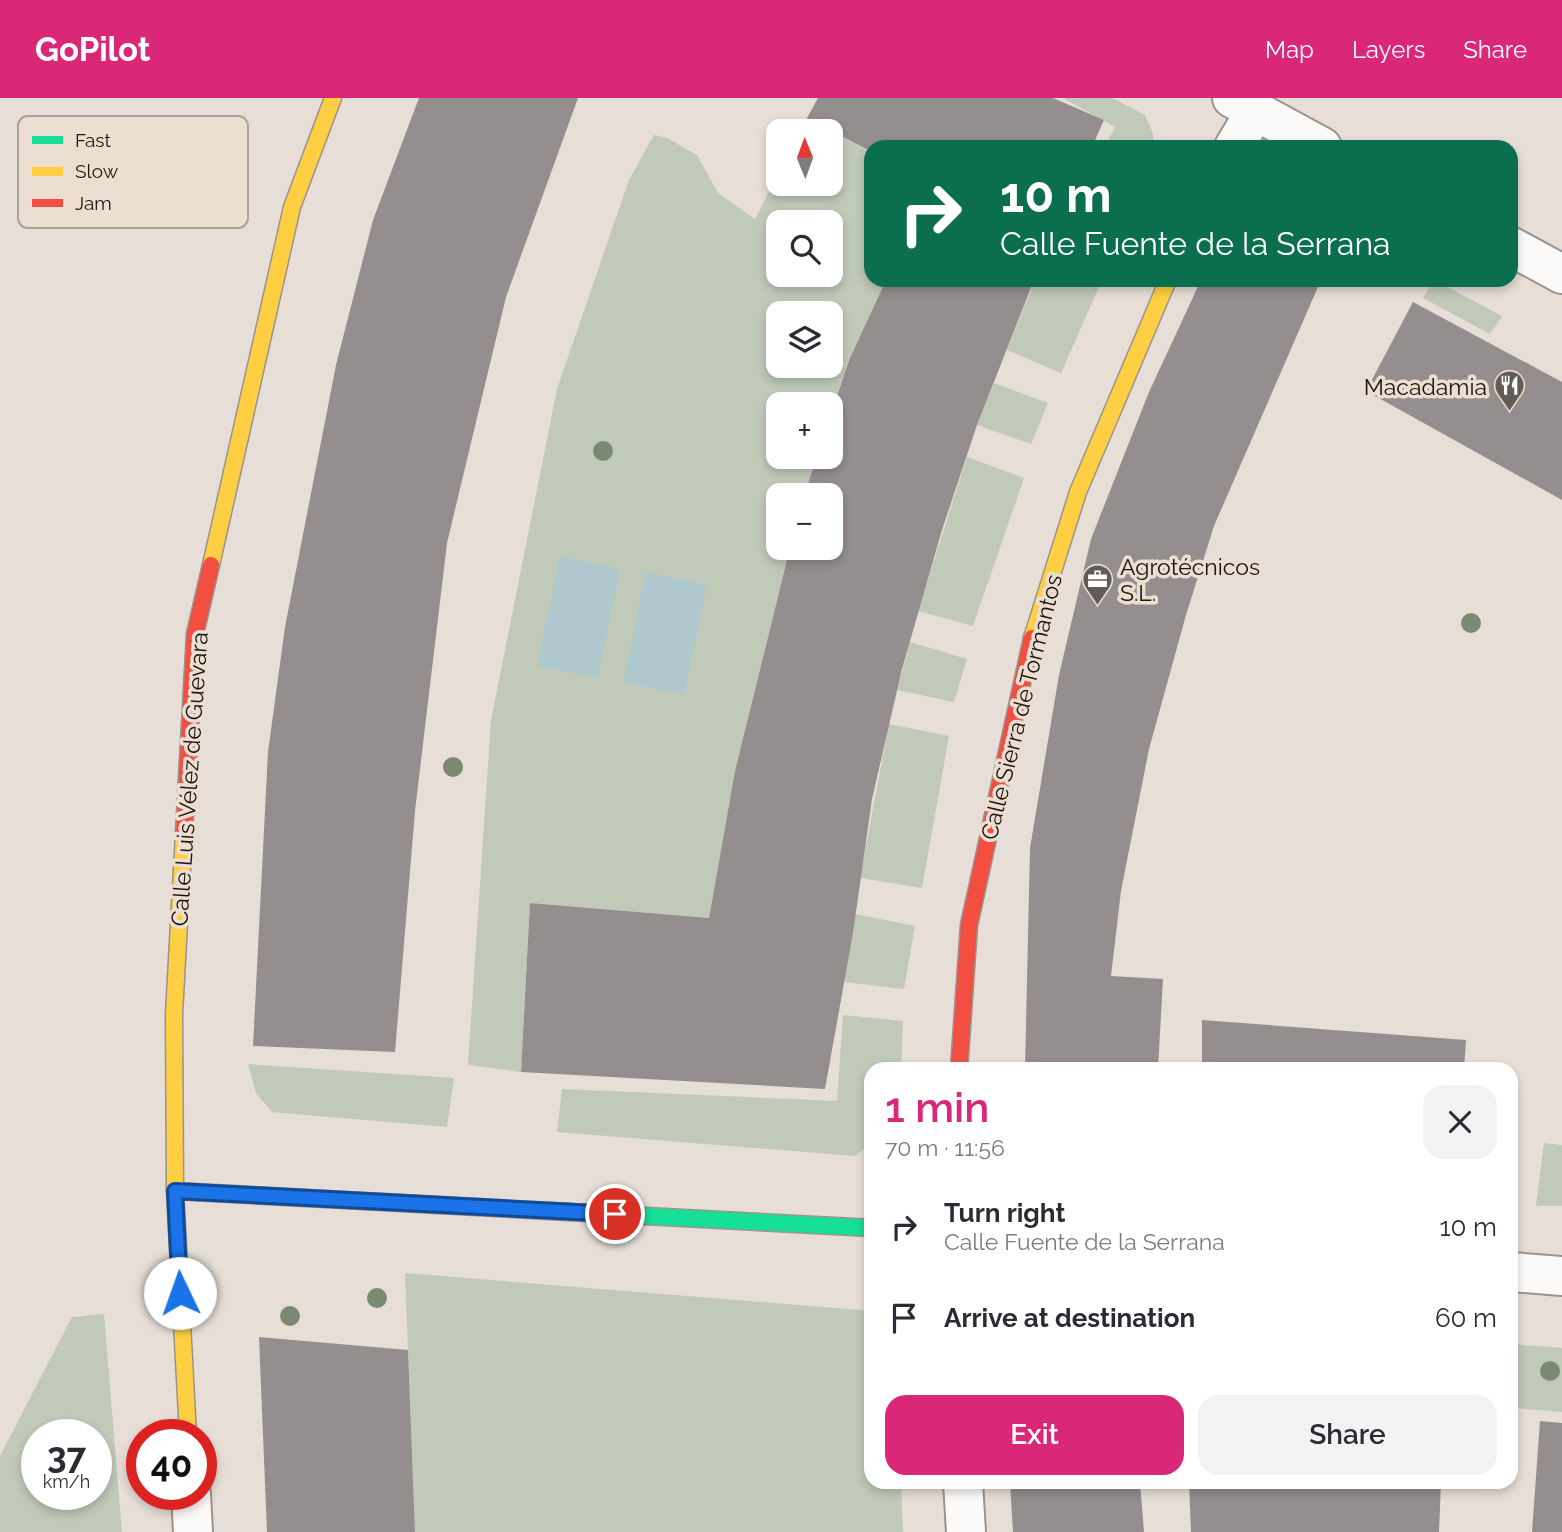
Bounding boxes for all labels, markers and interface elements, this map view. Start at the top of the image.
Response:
text: GoPilot [35,30,150,69]
text: Map [1265,35,1314,64]
text: Layers [1352,35,1425,64]
text: Share [1463,35,1527,64]
legend [18,116,248,228]
north arrow [766,119,844,196]
map controls [766,119,843,560]
text: Fast [75,129,111,151]
text: Slow [75,160,119,182]
text: 10 m [1000,166,1112,223]
icon: right [885,168,976,259]
text: Jam [75,192,112,214]
button: search [766,210,843,287]
text: Calle Fuente de la Serrana [1000,225,1391,262]
button: layers [766,301,843,378]
restaurant icon: Macadamia [1493,369,1527,413]
place label: Macadamia [1364,373,1487,400]
button: + [766,392,843,469]
button: − [766,483,843,560]
place label: Agrotécnicos S.L. [1120,553,1260,606]
office icon: Agrotécnicos S.L. [1080,562,1114,606]
street label: Calle Sierra de Tormantos [975,571,1067,843]
street label: Calle Luis Vélez de Guevara [165,631,213,927]
text: 1 min [885,1083,989,1132]
button: close [1423,1085,1497,1159]
text: 70 m · 11:56 [885,1134,1005,1161]
pin [585,1184,645,1244]
icon: arrive [596,1195,634,1233]
text: Turn right [944,1198,1065,1228]
icon: right [885,1208,923,1246]
text: 10 m [1439,1212,1497,1242]
text: Calle Fuente de la Serrana [944,1228,1225,1255]
position arrow [143,1256,217,1330]
icon: arrive [885,1299,923,1337]
text: Arrive at destination [944,1303,1195,1333]
text: 60 m [1435,1303,1497,1333]
button: Exit [885,1395,1184,1475]
button: Share [1198,1395,1497,1475]
speed limit sign: 40 [126,1419,217,1510]
text: 37 [47,1435,86,1476]
text: km/h [43,1471,90,1492]

